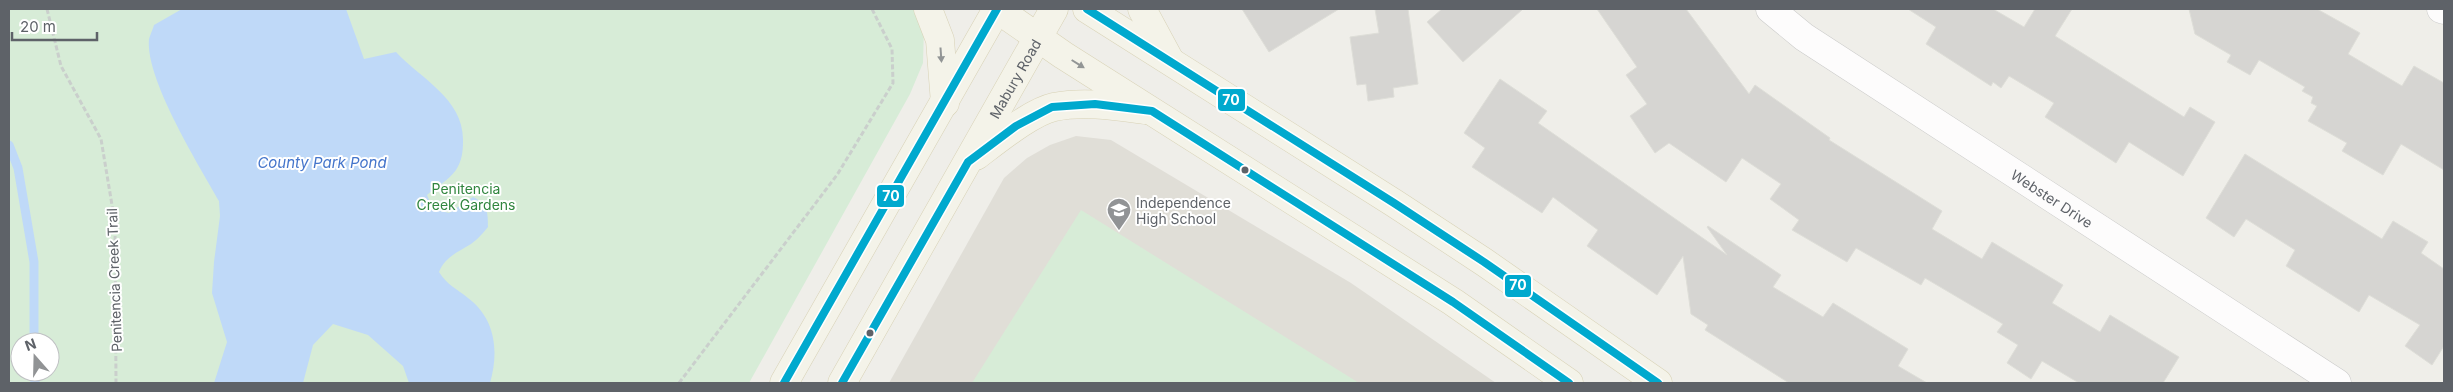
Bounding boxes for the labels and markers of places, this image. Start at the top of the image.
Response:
unlabelled marker [1240,165,1250,175]
place label: Independence High School [1136,194,1231,227]
school or university icon: Independence High School [1106,197,1132,231]
unlabelled marker [865,328,875,338]

